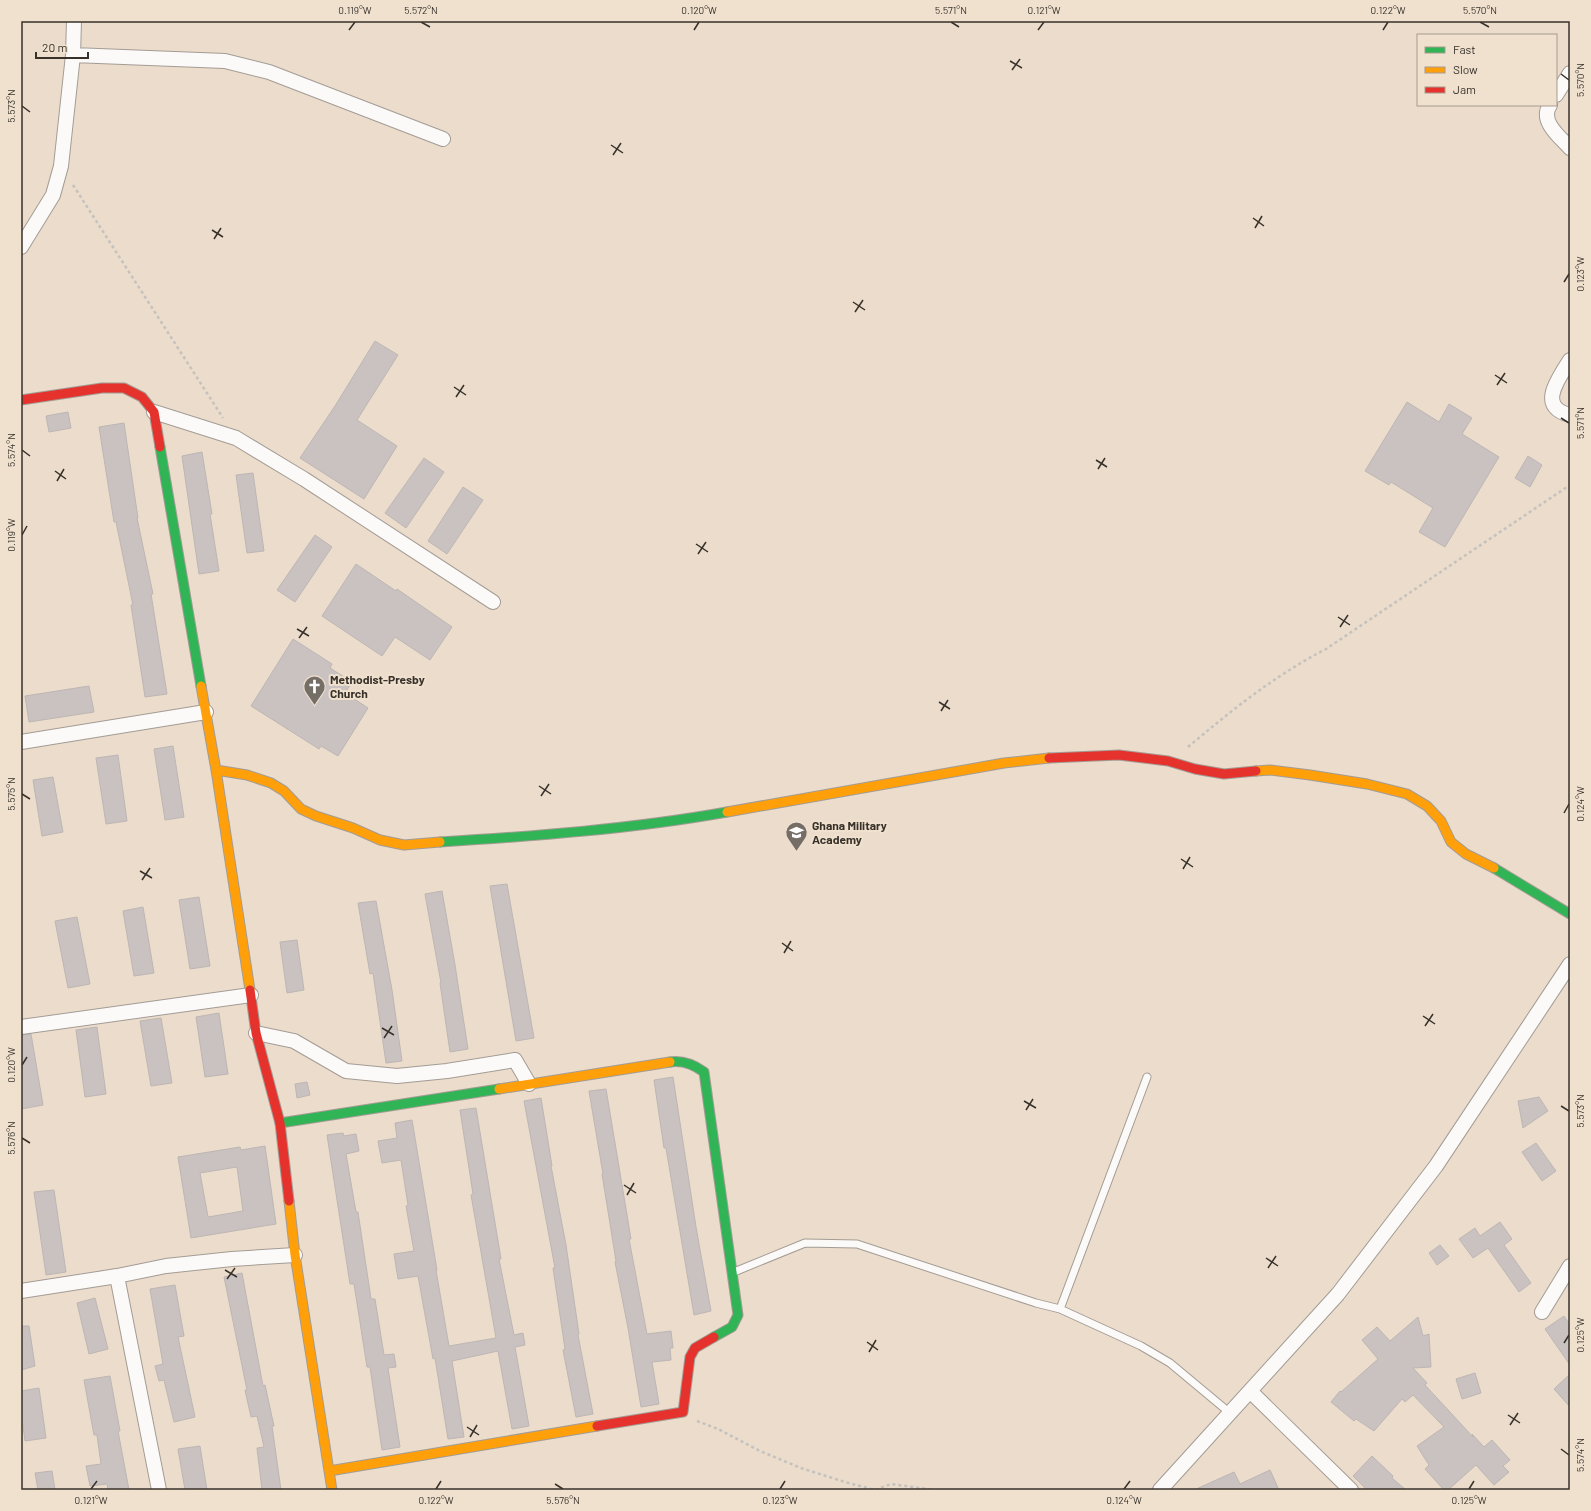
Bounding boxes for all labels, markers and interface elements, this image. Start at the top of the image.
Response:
text: 0.119°W [338,4,372,16]
text: 5.572°N [404,4,438,16]
text: 0.120°W [681,4,717,16]
text: 5.571°N [935,4,967,16]
text: 0.121°W [1027,4,1061,16]
text: 0.122°W [1370,4,1406,16]
text: 5.570°N [1463,4,1497,16]
scale bar [36,34,88,60]
legend [1417,34,1557,106]
text: 20 m [42,40,68,54]
text: Fast [1453,42,1476,56]
text: Slow [1453,62,1478,76]
text: 5.570°N [1574,63,1586,97]
text: Jam [1453,82,1476,96]
text: 5.573°N [5,89,17,123]
text: 0.123°W [1574,256,1586,291]
text: 5.571°N [1574,407,1586,439]
text: 5.574°N [5,433,17,467]
text: 0.119°W [5,518,17,552]
place label: Methodist-Presby Church [330,672,425,700]
church icon: Methodist-Presby Church [301,673,327,706]
text: 5.575°N [5,777,17,811]
text: 0.124°W [1574,786,1586,822]
place label: Ghana Military Academy [812,818,887,846]
school or university icon: Ghana Military Academy [783,819,809,852]
text: 0.120°W [5,1047,17,1083]
text: 5.573°N [1574,1094,1586,1128]
text: 5.576°N [5,1121,17,1155]
text: 0.125°W [1574,1317,1586,1353]
text: 5.574°N [1574,1438,1586,1472]
text: 0.121°W [74,1494,108,1506]
text: 0.122°W [418,1494,454,1506]
text: 5.576°N [546,1494,580,1506]
text: 0.123°W [763,1494,798,1506]
text: 0.124°W [1106,1494,1142,1506]
text: 0.125°W [1451,1494,1487,1506]

